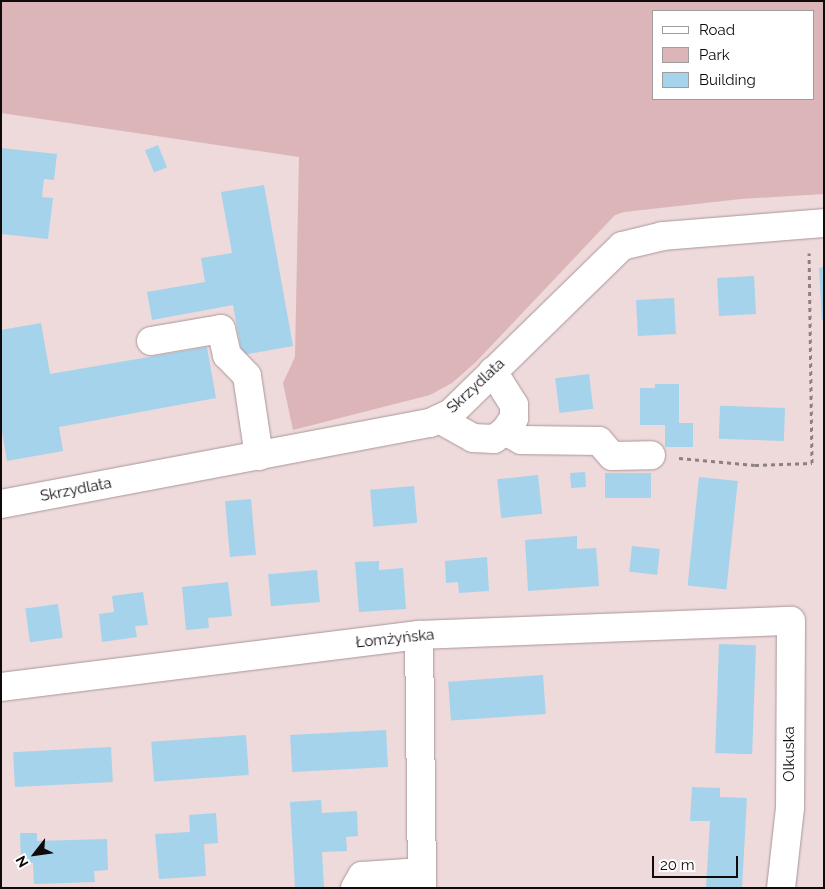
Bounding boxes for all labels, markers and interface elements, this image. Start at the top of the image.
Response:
legend [652,10,815,100]
text: Road [699,21,735,39]
text: Park [699,46,730,64]
text: Building [699,71,756,89]
street label: Skrzydlata [443,355,509,417]
street label: Skrzydlata [39,474,113,506]
street label: Łomżyńska [355,626,435,652]
street label: Olkuska [781,726,799,782]
north arrow [10,829,60,879]
scale bar [655,846,741,878]
text: N [12,853,32,870]
text: 20 m [660,856,695,874]

